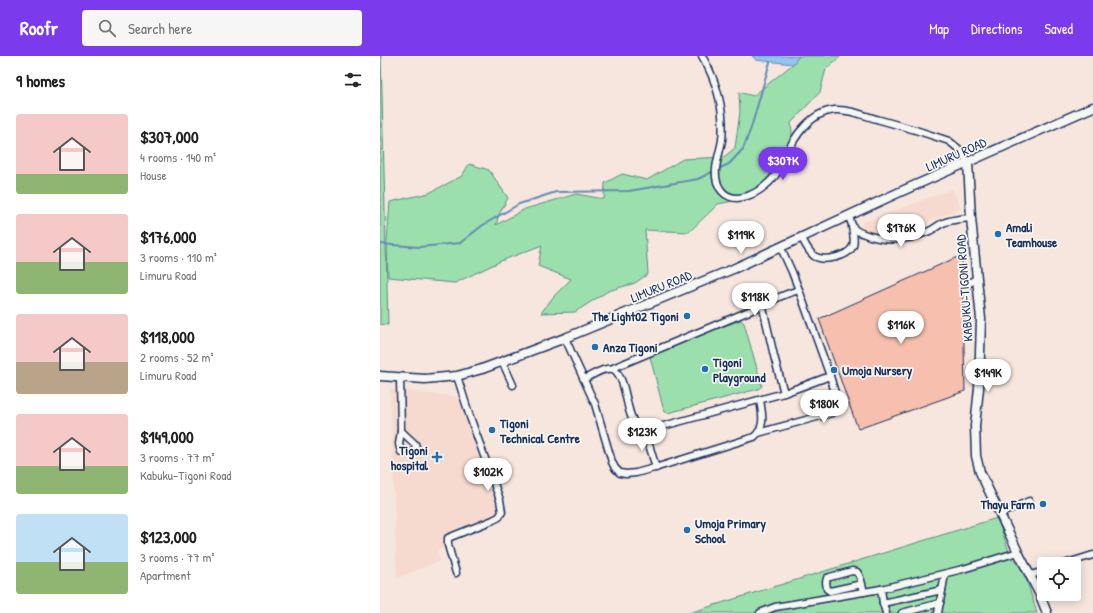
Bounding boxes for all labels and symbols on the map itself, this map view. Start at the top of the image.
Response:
street label: LIMURU ROAD [923,132,990,175]
pin: $307K [755,147,811,181]
pin: $176K [873,214,929,248]
place label: Amali Teamhouse [1005,218,1058,251]
pin: $119K [713,221,769,255]
marker: Amali Teamhouse [993,229,1003,239]
street label: KABUKU-TIGONI ROAD [951,233,977,342]
street label: LIMURU ROAD [628,265,695,306]
pin: $118K [727,283,783,317]
place label: The Light02 Tigoni [591,307,679,326]
marker: The Light02 Tigoni [682,311,692,321]
pin: $116K [873,311,929,345]
place label: Anza Tigoni [603,338,658,357]
marker: Anza Tigoni [590,342,600,352]
place label: Tigoni Playground [712,353,766,387]
pin: $149K [960,359,1016,393]
place label: Umoja Nursery [842,361,913,380]
marker: Tigoni Playground [700,364,710,374]
marker: Umoja Nursery [829,365,839,375]
pin: $180K [796,390,852,424]
place label: Tigoni Technical Centre [499,414,581,447]
pin: $123K [614,418,670,452]
marker: Tigoni Technical Centre [487,425,497,435]
place label: Tigoni hospital [391,441,429,475]
marker: Tigoni hospital [431,451,443,463]
pin: $102K [460,458,516,492]
place label: Thayu Farm [980,495,1035,514]
marker: Thayu Farm [1038,499,1048,509]
place label: Umoja Primary School [695,514,766,547]
marker: Umoja Primary School [682,525,692,535]

